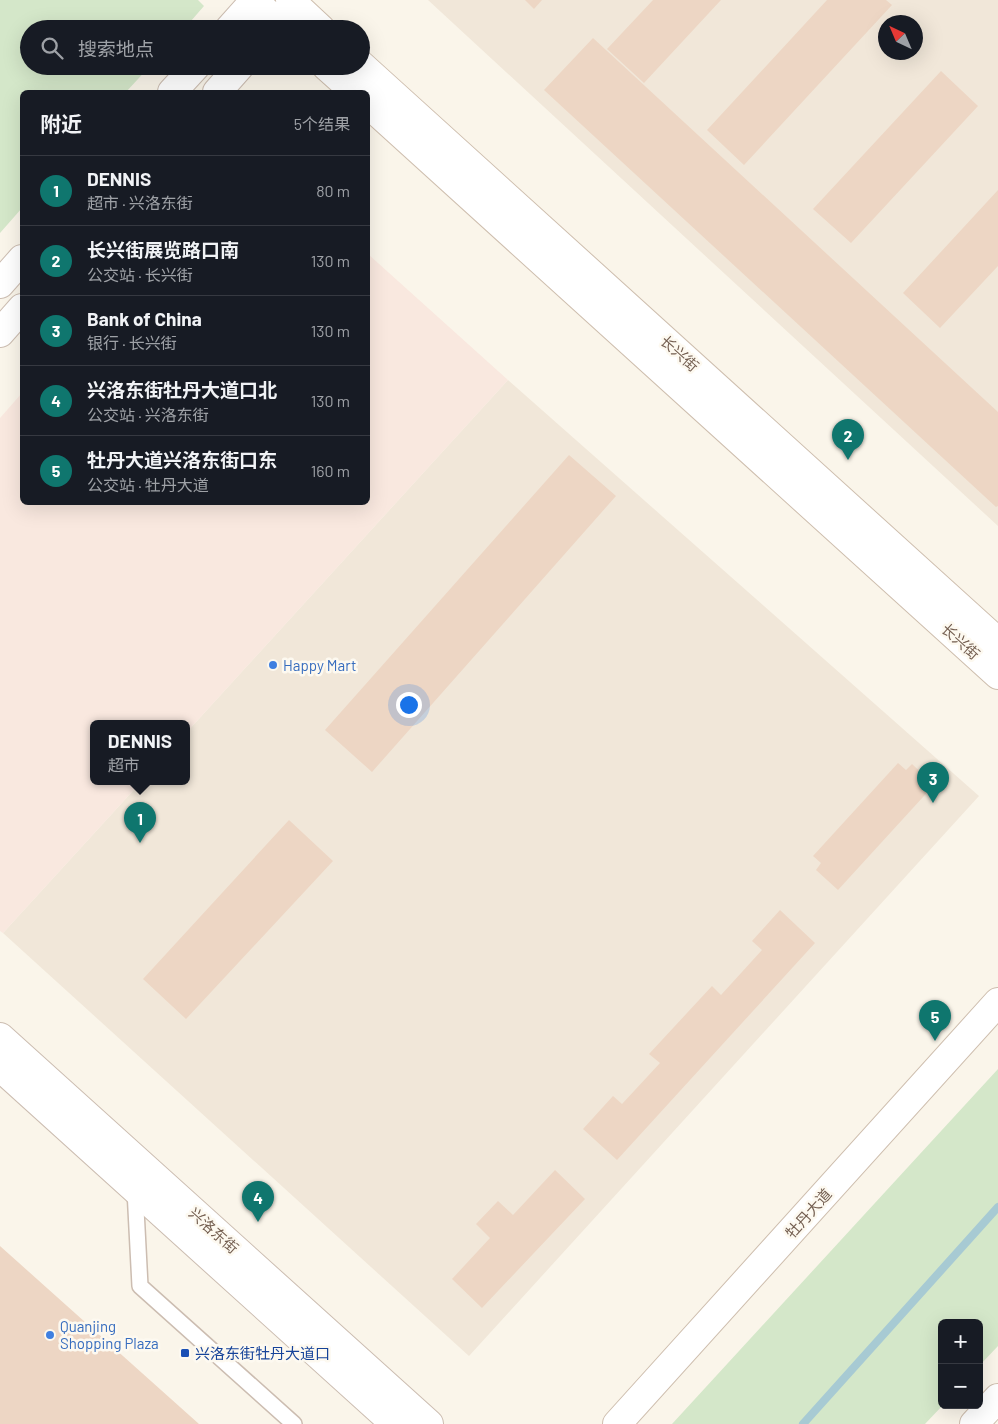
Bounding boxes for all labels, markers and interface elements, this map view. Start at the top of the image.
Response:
north arrow [878,15,923,60]
search box [20,20,370,75]
icon: search [38,34,66,62]
text: 搜索地点 [78,37,154,60]
text: 附近 [40,111,82,136]
text: 5个结果 [294,114,350,133]
text: DENNIS [87,167,151,190]
text: 1 [53,181,59,200]
text: 80 m [316,181,350,200]
text: 超市 · 兴洛东街 [87,193,193,212]
text: 长兴街展览路口南 [87,238,239,261]
text: 2 [52,251,60,270]
text: 130 m [311,251,350,270]
text: 公交站 · 长兴街 [87,265,193,284]
text: Bank of China [87,307,202,330]
text: 3 [52,321,60,340]
text: 130 m [311,321,350,340]
street label: 长兴街 [657,331,703,375]
text: 银行 · 长兴街 [87,333,177,352]
text: 兴洛东街牡丹大道口北 [87,378,277,401]
text: 4 [51,391,61,410]
text: 130 m [311,391,350,410]
text: 公交站 · 兴洛东街 [87,405,209,424]
pin: 2 [832,419,864,460]
text: 牡丹大道兴洛东街口东 [87,448,277,471]
text: 5 [52,461,60,480]
text: 160 m [311,461,350,480]
text: 公交站 · 牡丹大道 [87,475,209,494]
street label: 长兴街 [938,619,984,663]
place label: Happy Mart [283,656,356,674]
marker: Happy Mart [267,659,279,671]
your location [396,692,422,718]
popup [90,720,190,785]
text: DENNIS [108,729,172,752]
text: 超市 [108,755,140,774]
pin: 3 [917,762,949,803]
pin: 1 [124,802,156,843]
pin: 5 [919,1000,951,1041]
pin: 4 [242,1181,274,1222]
street label: 牡丹大道 [781,1185,835,1241]
street label: 兴洛东街 [186,1203,242,1257]
place label: Quanjing Shopping Plaza [60,1317,159,1352]
map controls [938,1319,983,1409]
button: + [938,1319,983,1364]
marker: Quanjing Shopping Plaza [44,1329,56,1341]
place label: 兴洛东街牡丹大道口 [195,1344,330,1362]
marker: 兴洛东街牡丹大道口 [179,1347,191,1359]
button: − [938,1364,983,1409]

